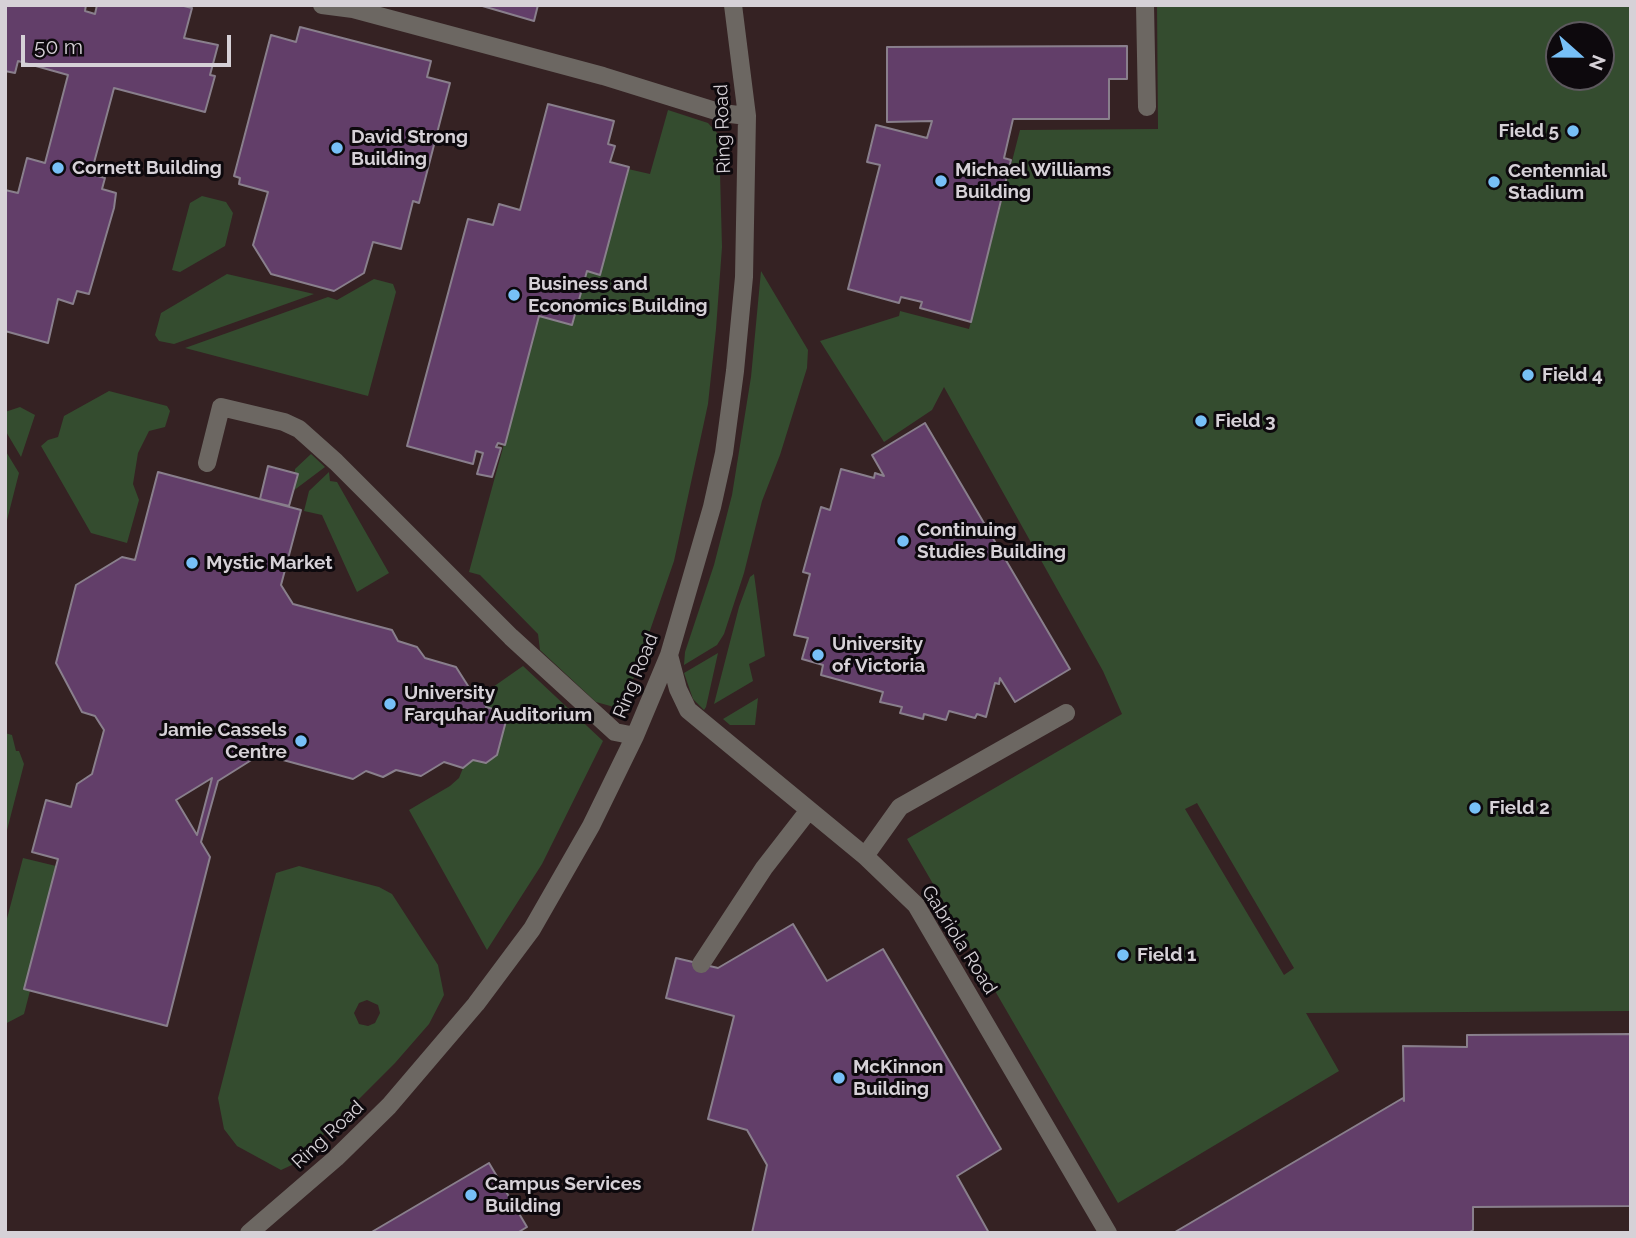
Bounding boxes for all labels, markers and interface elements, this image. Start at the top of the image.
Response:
scale bar [24,21,234,65]
north arrow [1545,21,1615,91]
text: 50 m [34,34,83,59]
text: N [1585,52,1611,74]
street label: Ring Road [710,84,736,174]
place label: Field 5 [1499,120,1559,142]
marker: Field 5 [1565,123,1581,139]
place label: David Strong Building [351,126,468,170]
marker: David Strong Building [329,140,345,156]
place label: Cornett Building [72,157,222,179]
place label: Michael Williams Building [955,159,1111,203]
marker: Cornett Building [50,160,66,176]
place label: Centennial Stadium [1508,160,1607,204]
marker: Michael Williams Building [933,173,949,189]
marker: Centennial Stadium [1486,174,1502,190]
place label: Business and Economics Building [528,273,708,317]
marker: Business and Economics Building [506,287,522,303]
place label: Field 4 [1542,364,1603,386]
marker: Field 4 [1520,367,1536,383]
place label: Field 3 [1215,410,1276,432]
marker: Field 3 [1193,413,1209,429]
place label: Continuing Studies Building [917,519,1066,563]
marker: Continuing Studies Building [895,533,911,549]
place label: Mystic Market [206,552,333,574]
marker: Mystic Market [184,555,200,571]
street label: Ring Road [609,630,663,722]
place label: University of Victoria [832,633,925,677]
marker: University of Victoria [810,647,826,663]
place label: University Farquhar Auditorium [404,682,592,726]
marker: University Farquhar Auditorium [382,696,398,712]
place label: Jamie Cassels Centre [159,719,287,763]
marker: Jamie Cassels Centre [293,733,309,749]
place label: Field 2 [1489,797,1550,819]
marker: Field 2 [1467,800,1483,816]
street label: Gabriola Road [917,881,1001,999]
place label: Field 1 [1137,944,1196,966]
marker: Field 1 [1115,947,1131,963]
place label: McKinnon Building [853,1056,943,1100]
marker: McKinnon Building [831,1070,847,1086]
street label: Ring Road [287,1096,369,1174]
place label: Campus Services Building [485,1173,641,1217]
marker: Campus Services Building [463,1187,479,1203]

